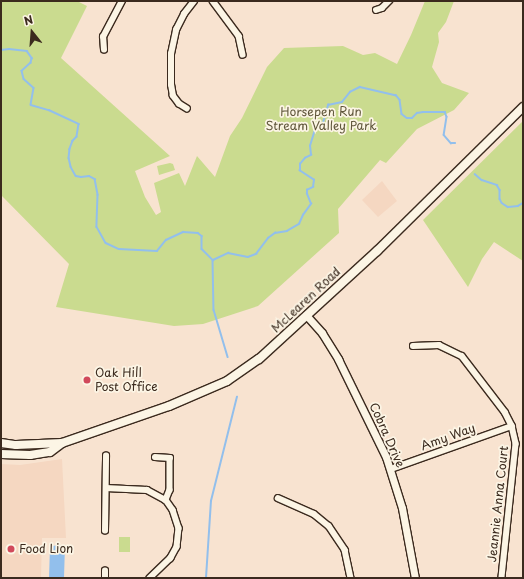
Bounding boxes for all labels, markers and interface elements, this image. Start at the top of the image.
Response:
text: N [22,11,35,29]
north arrow [12,12,52,52]
park label: Horsepen Run Stream Valley Park [265,105,377,133]
street label: McLearen Road [269,264,343,336]
place label: Oak Hill Post Office [95,366,158,394]
marker: Oak Hill Post Office [82,375,92,385]
street label: Cobra Drive [366,400,408,470]
street label: Amy Way [419,421,477,453]
street label: Jeannie Anna Court [485,445,511,563]
place label: Food Lion [19,542,74,556]
marker: Food Lion [6,544,16,554]

